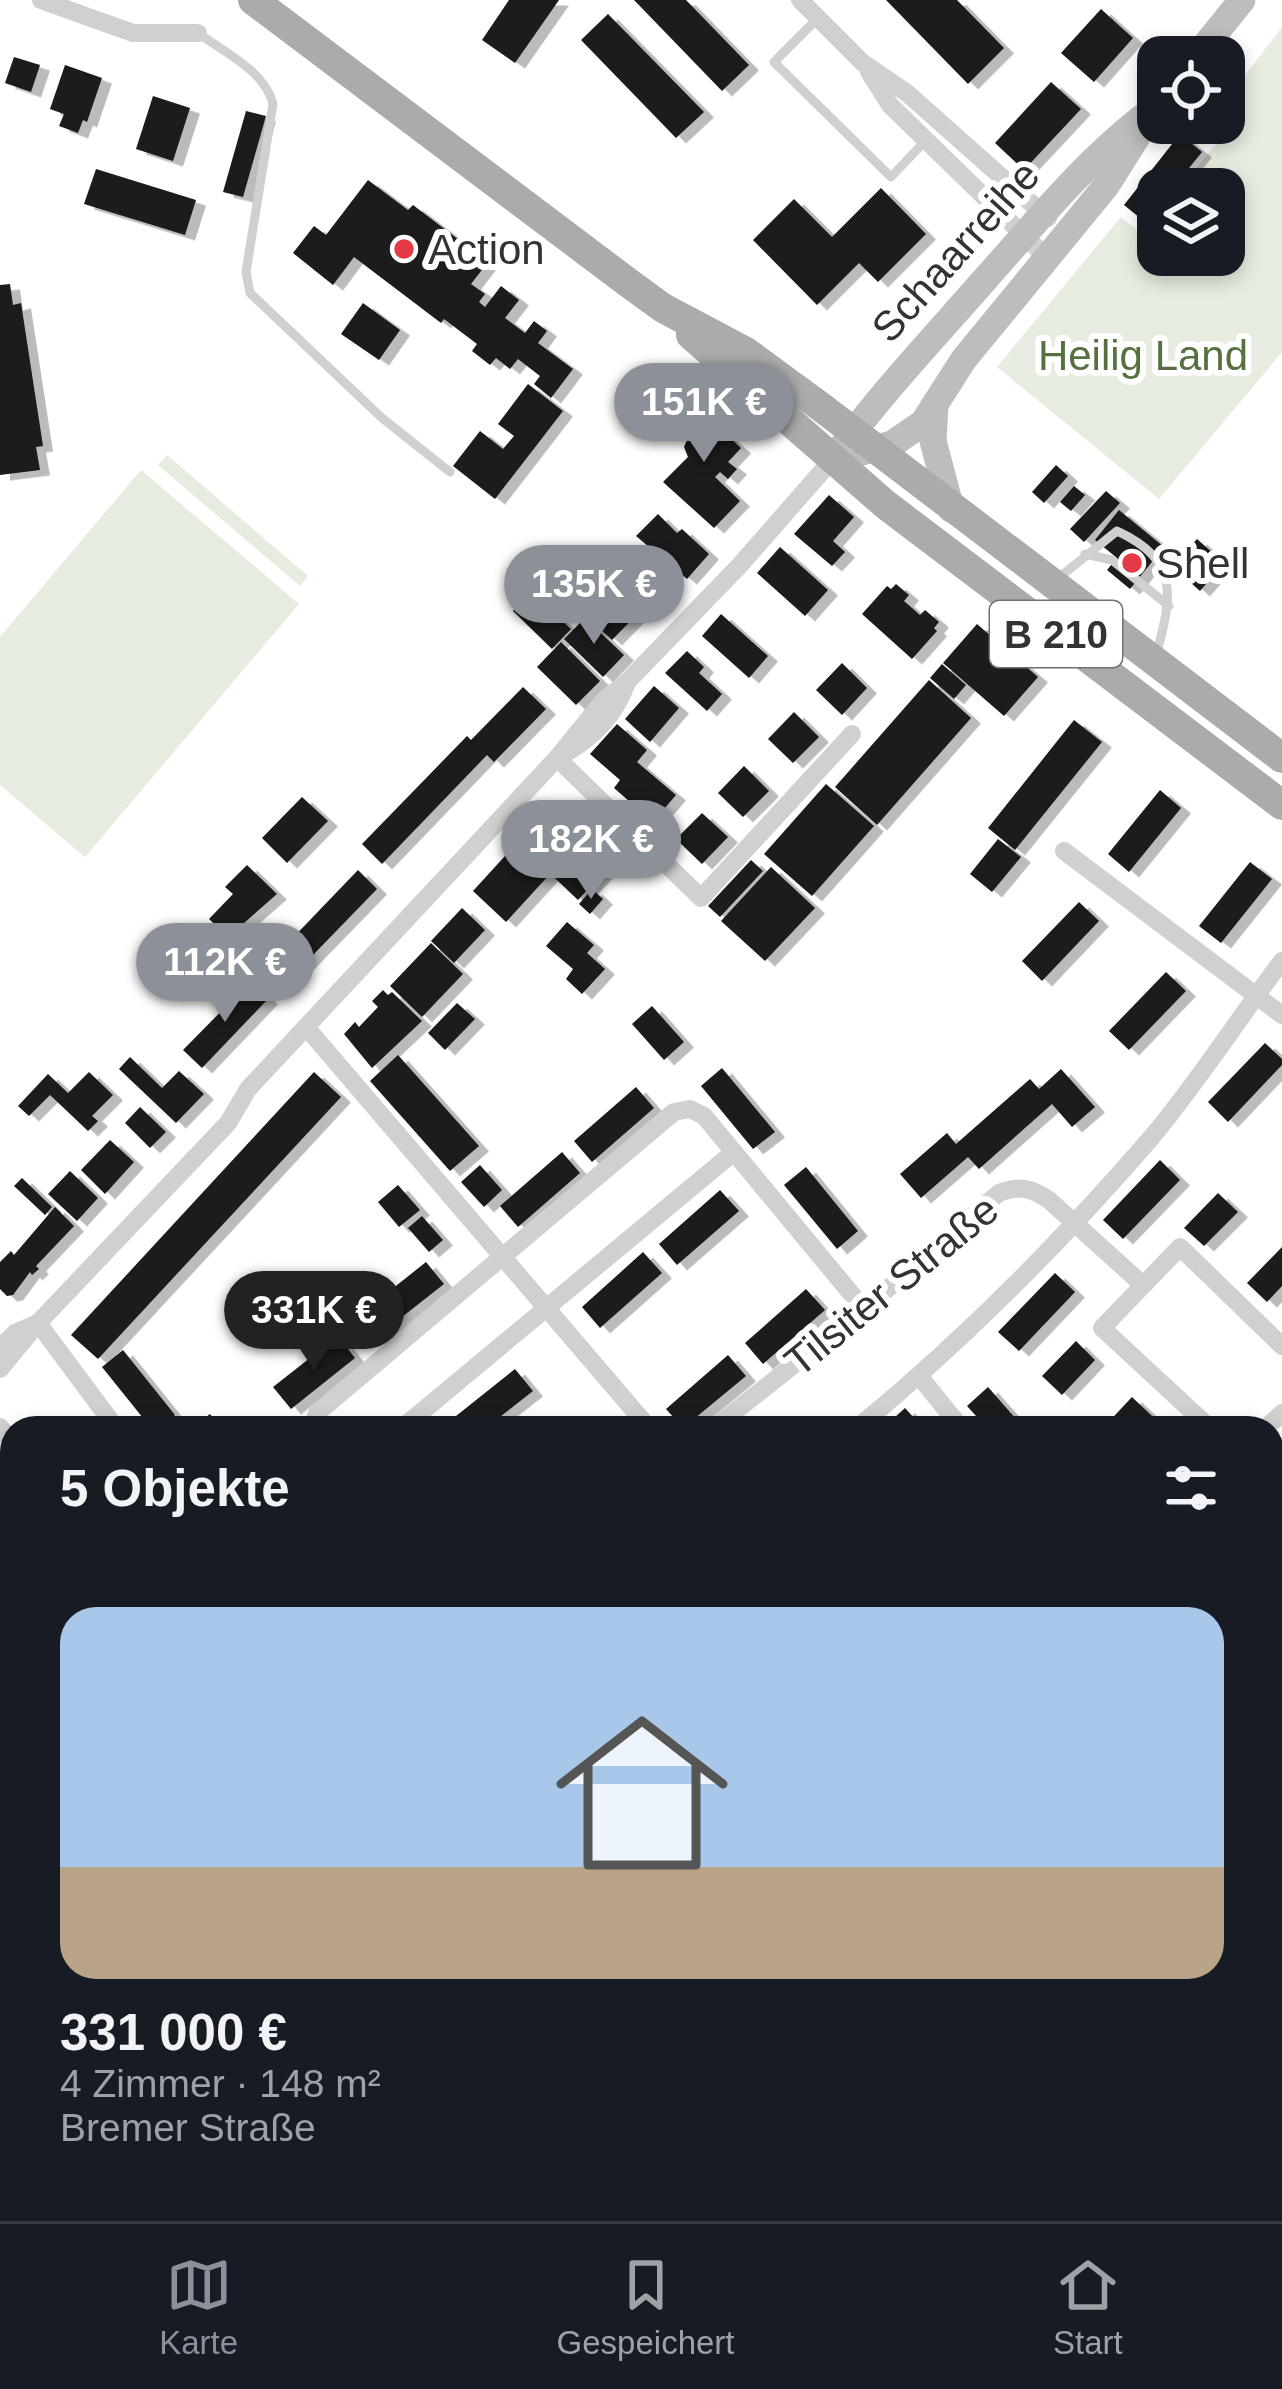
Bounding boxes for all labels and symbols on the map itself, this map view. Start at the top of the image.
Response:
street label: Schaarreihe [862,151,1049,351]
place label: Action [428,226,545,273]
marker: Action [391,236,417,262]
park label: Heilig Land [1038,332,1248,379]
pin: 151K € [606,363,802,465]
place label: Shell [1156,540,1249,587]
pin: 135K € [496,545,692,647]
marker: Shell [1119,550,1145,576]
road number: B 210 [990,601,1122,667]
pin: 182K € [493,800,689,902]
pin: 112K € [127,923,323,1025]
street label: Tilsiter Straße [776,1185,1007,1385]
pin: 331K € [216,1271,412,1373]

